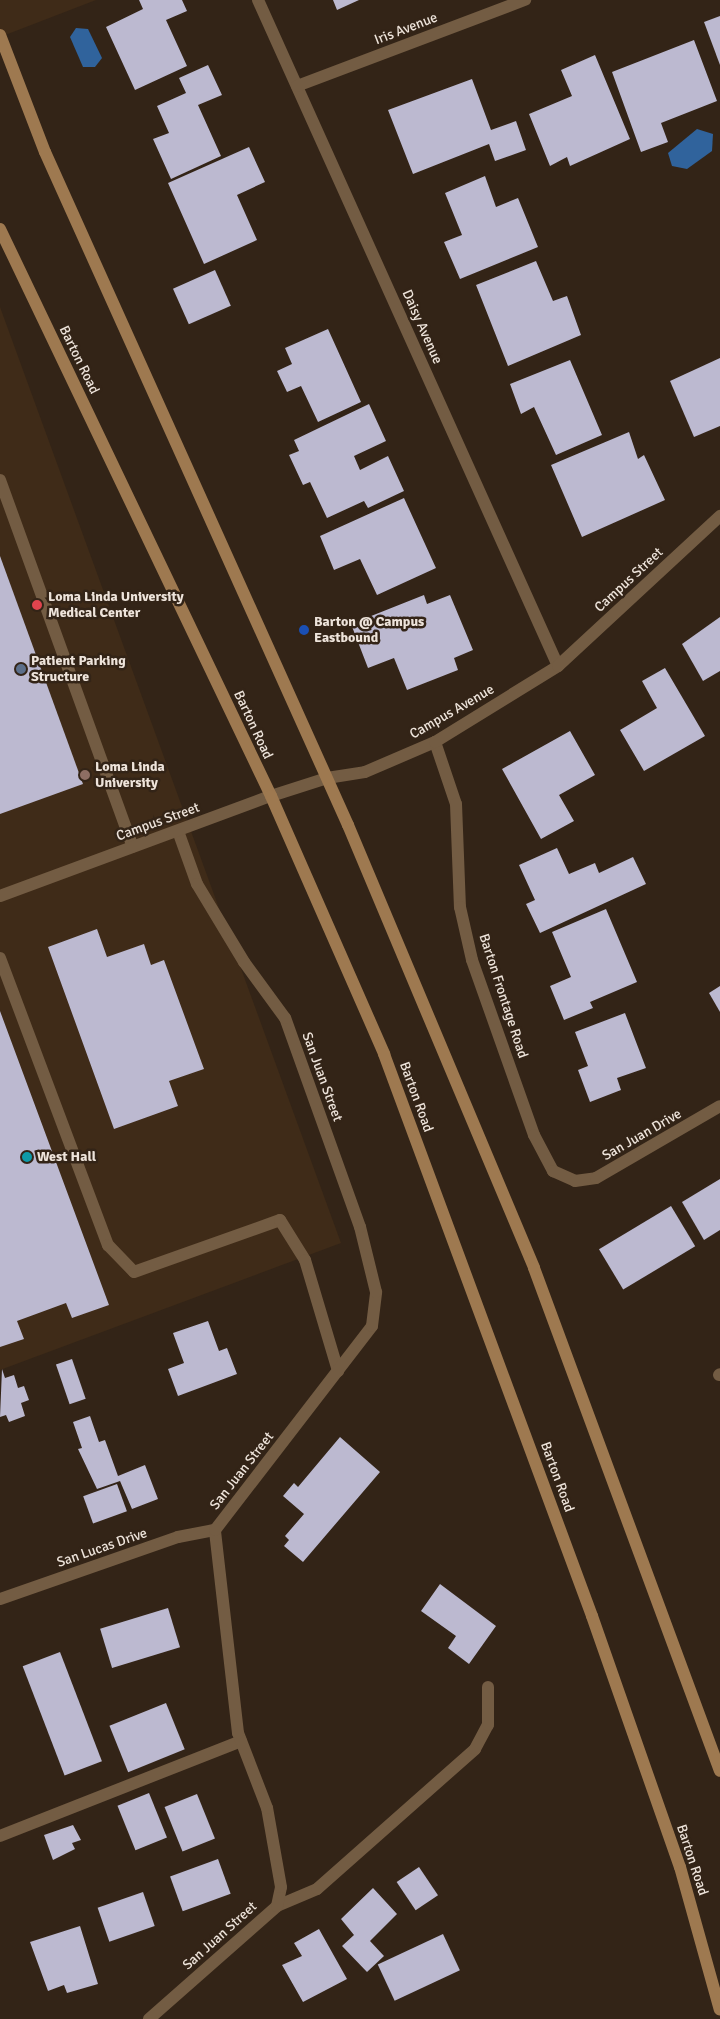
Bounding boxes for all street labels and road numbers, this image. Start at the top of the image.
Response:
street label: Iris Avenue [372,9,440,49]
street label: Daisy Avenue [398,287,446,367]
street label: Barton Road [55,323,103,397]
street label: Campus Street [591,544,667,616]
street label: Campus Avenue [407,681,497,743]
street label: Barton Road [230,688,276,762]
street label: Campus Street [114,799,202,845]
street label: Barton Frontage Road [475,932,531,1060]
street label: San Juan Street [298,1030,346,1124]
street label: Barton Road [395,1059,437,1135]
street label: San Juan Drive [599,1106,685,1164]
street label: San Juan Street [206,1429,278,1513]
street label: Barton Road [536,1439,578,1515]
street label: San Lucas Drive [55,1525,149,1571]
street label: Barton Road [673,1822,711,1898]
street label: San Juan Street [180,1898,260,1974]

